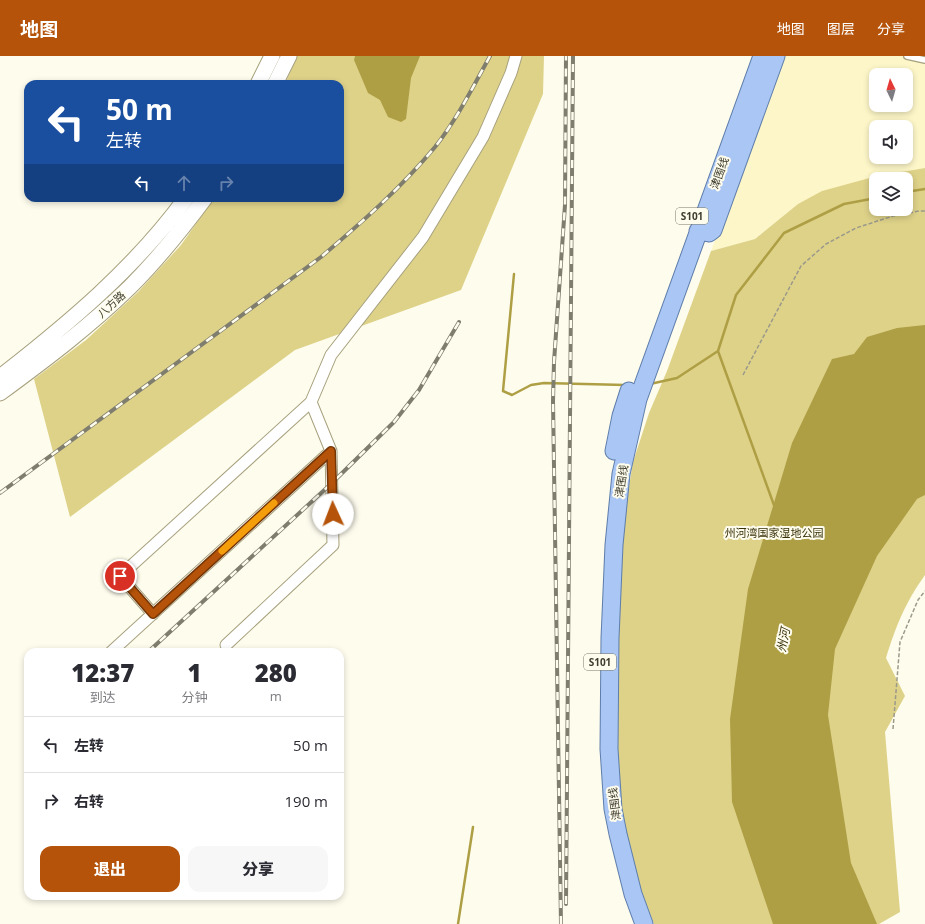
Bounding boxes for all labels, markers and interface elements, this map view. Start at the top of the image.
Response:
text: 地图 [20,16,58,42]
text: 地图 [777,19,805,38]
text: 图层 [827,19,855,38]
text: 分享 [877,19,905,38]
north arrow [869,68,913,112]
map controls [869,68,913,216]
text: 50 m [106,90,173,128]
icon: left [40,96,92,148]
button: sound [869,120,913,164]
text: 左转 [106,128,142,152]
street label: 津围线 [706,155,732,191]
icon: left [131,172,153,194]
icon: ahead [173,172,195,194]
icon: right [215,172,237,194]
button: layers [869,172,913,216]
road number: S101 [676,208,708,224]
street label: 八方路 [94,287,128,321]
street label: 津围线 [611,464,631,498]
position arrow [312,493,354,535]
park label: 州河湾国家湿地公园 [725,525,824,540]
pin [103,559,137,593]
icon: arrive [109,565,131,587]
water label: 州河 [772,625,794,653]
road number: S101 [584,654,616,670]
text: 12:37 [71,656,134,689]
text: 1 [187,656,202,689]
text: 280 [255,656,297,689]
text: m [270,687,282,705]
text: 到达 [90,688,116,706]
text: 分钟 [181,688,207,706]
icon: left [40,734,62,756]
text: 左转 [74,735,104,755]
text: 50 m [293,735,328,755]
street label: 津围线 [605,787,623,821]
icon: right [40,790,62,812]
text: 右转 [74,791,104,811]
text: 190 m [284,791,328,811]
button: 退出 [40,846,180,892]
button: 分享 [188,846,328,892]

